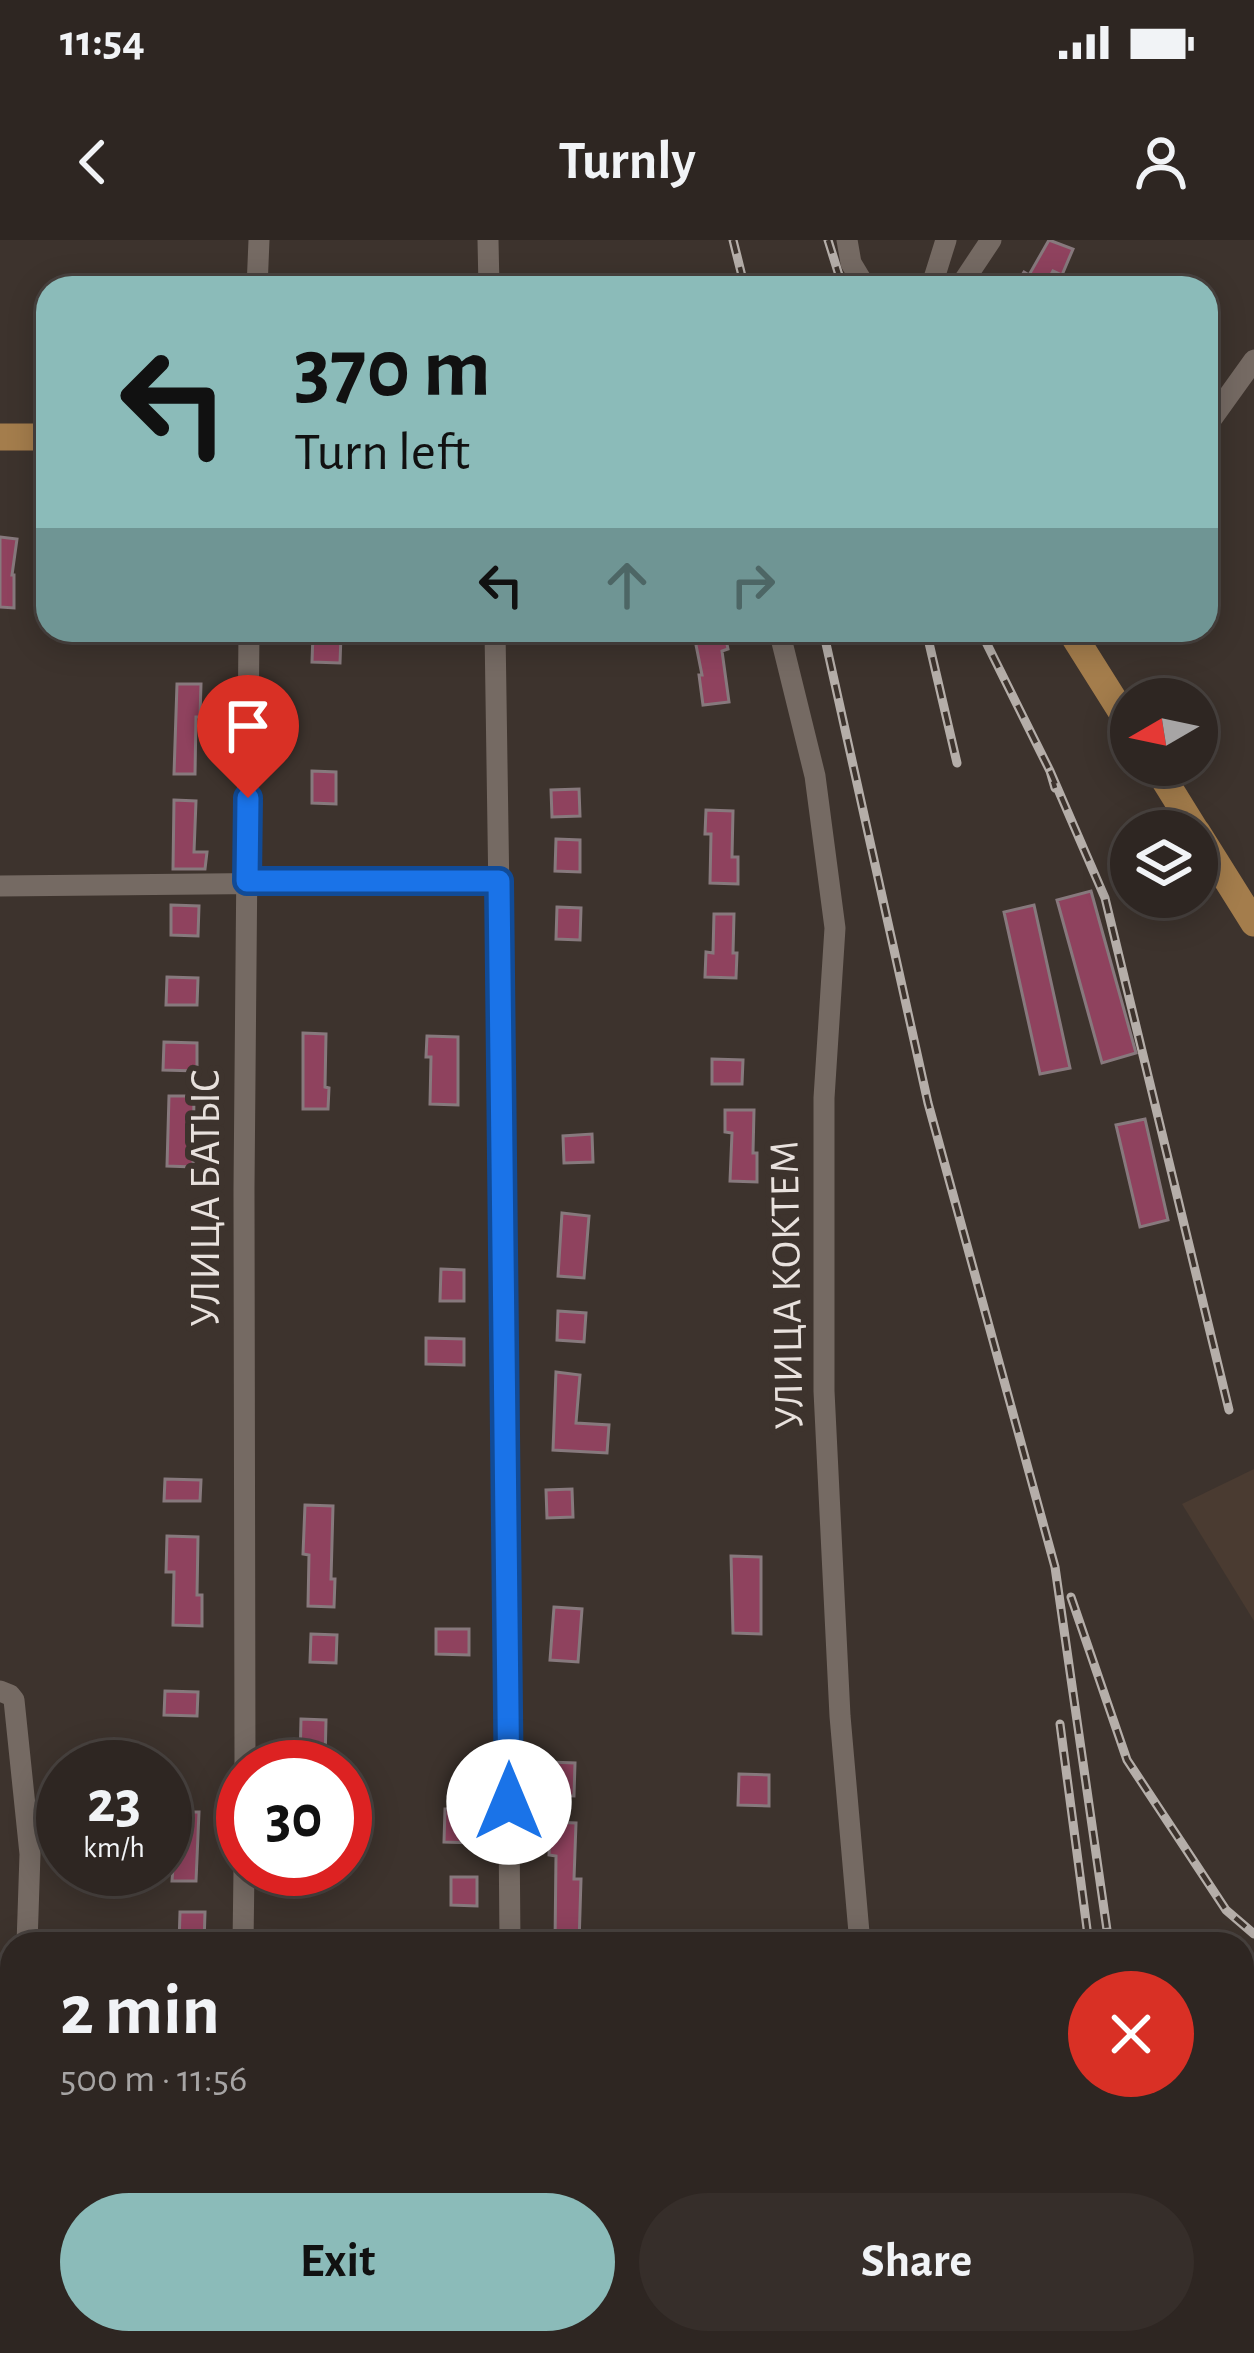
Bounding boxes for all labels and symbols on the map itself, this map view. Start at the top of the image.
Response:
pin [197,675,299,798]
north arrow [1110,678,1218,786]
street label: УЛИЦА БАТЫС [185,1069,227,1327]
street label: УЛИЦА КОКТЕМ [763,1140,811,1430]
position arrow [446,1739,572,1865]
speed limit sign: 30 [216,1740,372,1896]

